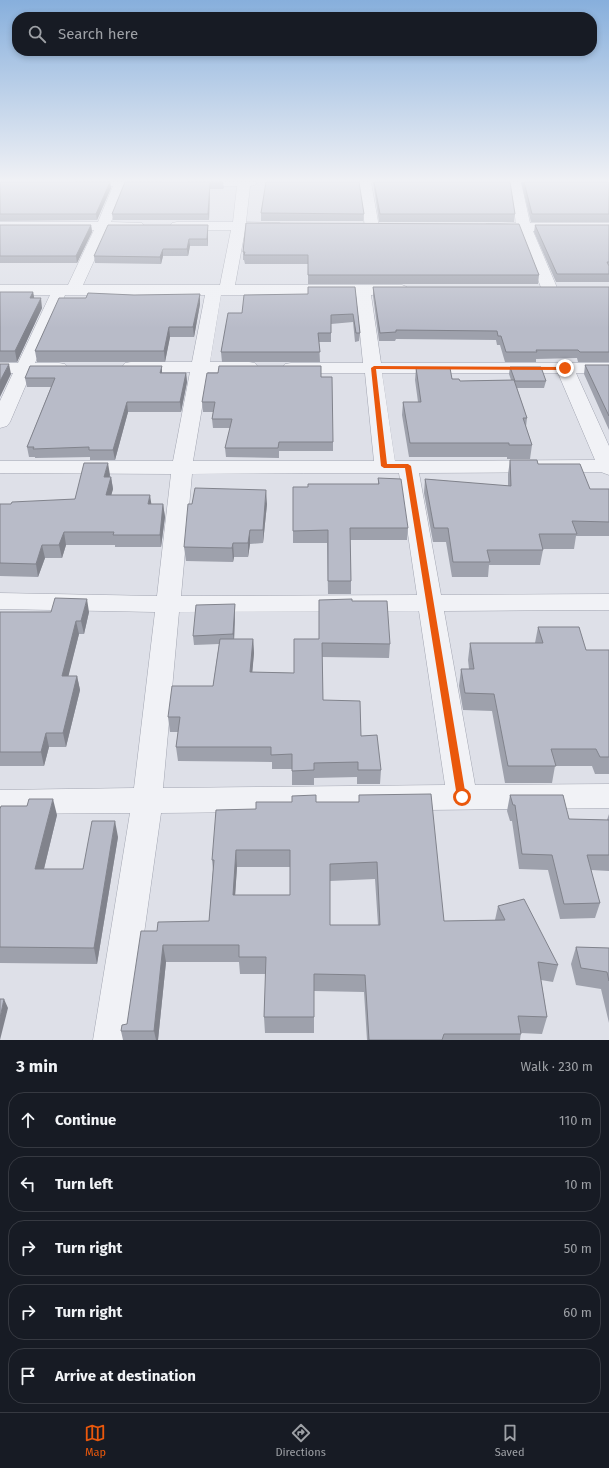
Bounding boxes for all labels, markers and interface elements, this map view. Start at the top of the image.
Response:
search box [12,12,597,56]
icon: search [26,23,48,45]
text: Search here [58,25,138,43]
route end [556,359,574,377]
route start [453,788,471,806]
text: 3 min [16,1056,58,1077]
text: Walk · 230 m [521,1059,593,1074]
icon: ahead [17,1109,39,1131]
text: Continue [55,1111,116,1129]
text: 110 m [559,1113,592,1128]
icon: left [17,1173,39,1195]
text: Turn left [55,1175,113,1193]
text: 10 m [565,1177,592,1192]
icon: right [17,1237,39,1259]
text: Turn right [55,1239,122,1257]
text: 50 m [564,1241,592,1256]
icon: right [17,1301,39,1323]
text: Turn right [55,1303,122,1321]
text: 60 m [563,1305,592,1320]
icon: arrive [17,1365,39,1387]
text: Arrive at destination [55,1367,196,1385]
tab: Map [84,1422,106,1459]
tab: Directions [275,1422,326,1459]
tab: Saved [495,1422,525,1459]

